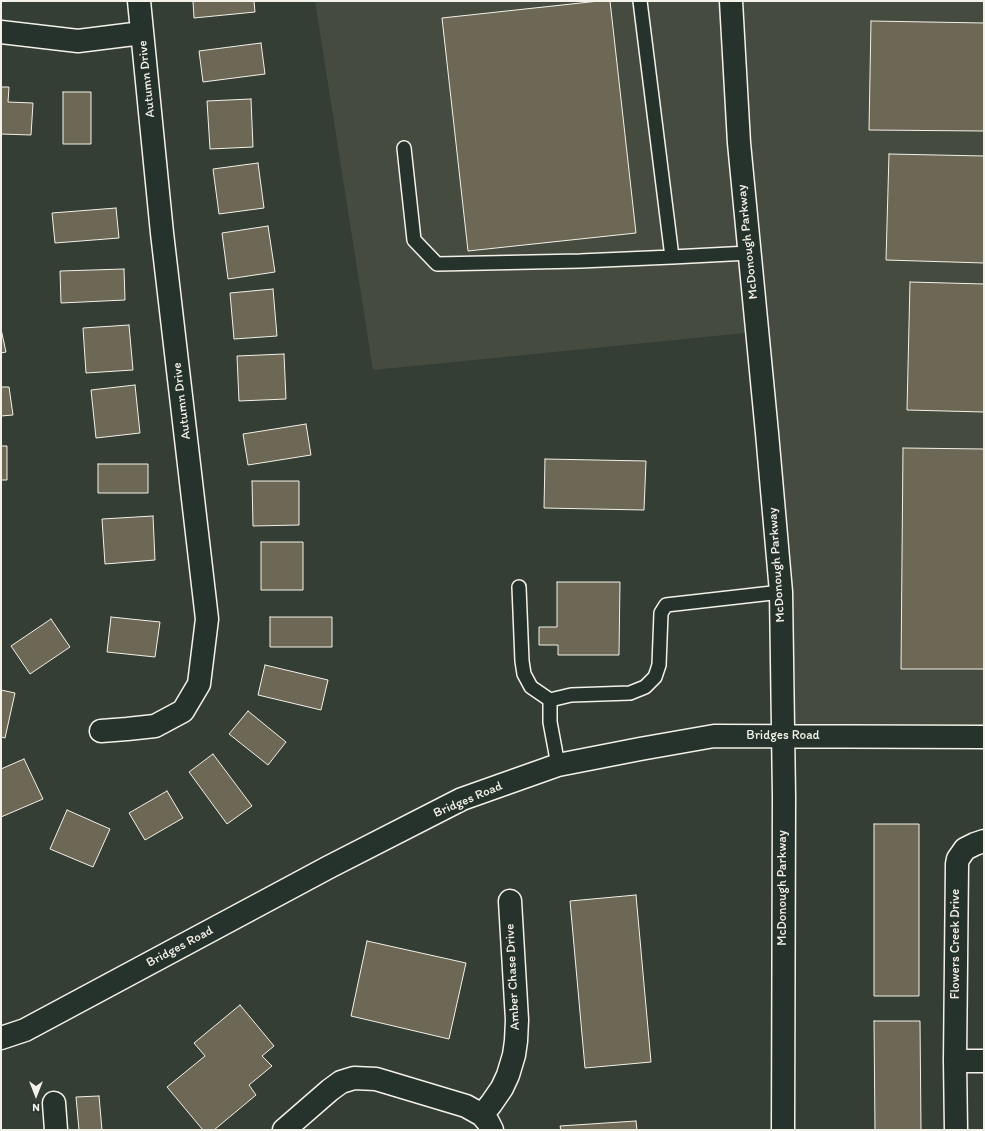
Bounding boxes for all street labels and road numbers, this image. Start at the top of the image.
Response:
street label: Autumn Drive [135,40,159,118]
street label: McDonough Parkway [734,184,762,300]
street label: Autumn Drive [170,362,194,440]
street label: McDonough Parkway [765,507,789,623]
street label: Bridges Road [746,728,820,744]
street label: Bridges Road [431,778,505,822]
street label: McDonough Parkway [775,830,791,946]
street label: Flowers Creek Drive [948,889,964,999]
street label: Bridges Road [144,923,216,971]
street label: Amber Chase Drive [502,923,524,1031]

